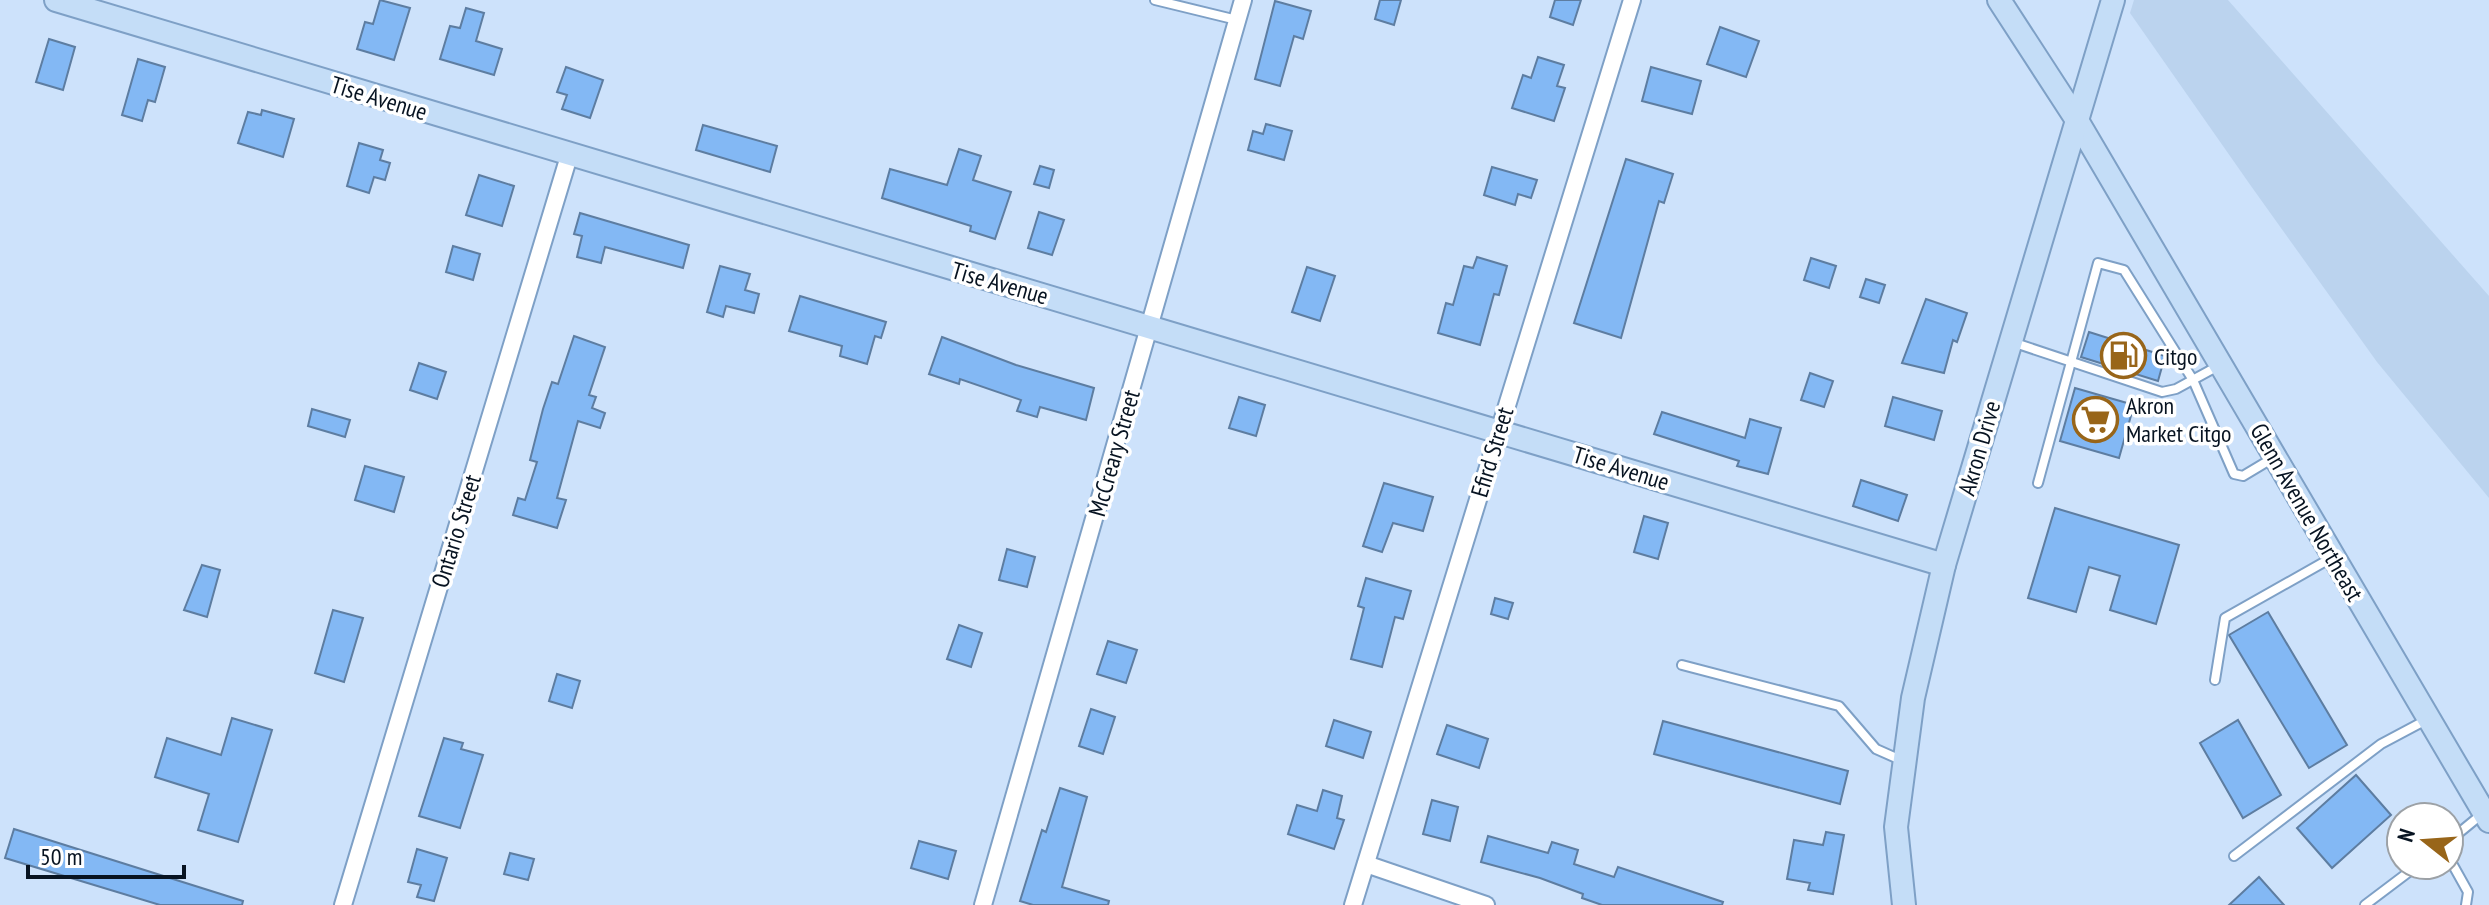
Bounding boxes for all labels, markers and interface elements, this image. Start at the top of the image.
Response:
street label: Tise Avenue [327,69,431,127]
street label: Tise Avenue [948,254,1052,312]
fuel station icon: Citgo [2099,332,2147,380]
place label: Citgo [2154,341,2197,372]
street label: McCreary Street [1081,386,1147,520]
place label: Akron Market Citgo [2126,390,2231,449]
supermarket icon: Akron Market Citgo [2071,395,2119,443]
street label: Akron Drive [1951,397,2007,499]
street label: Efird Street [1464,403,1520,501]
street label: Glenn Avenue Northeast [2243,417,2371,607]
street label: Tise Avenue [1569,439,1673,497]
street label: Ontario Street [424,470,488,591]
north arrow [2385,801,2465,881]
text: N [2391,825,2421,845]
scale bar [28,829,184,879]
text: 50 m [40,841,82,872]

